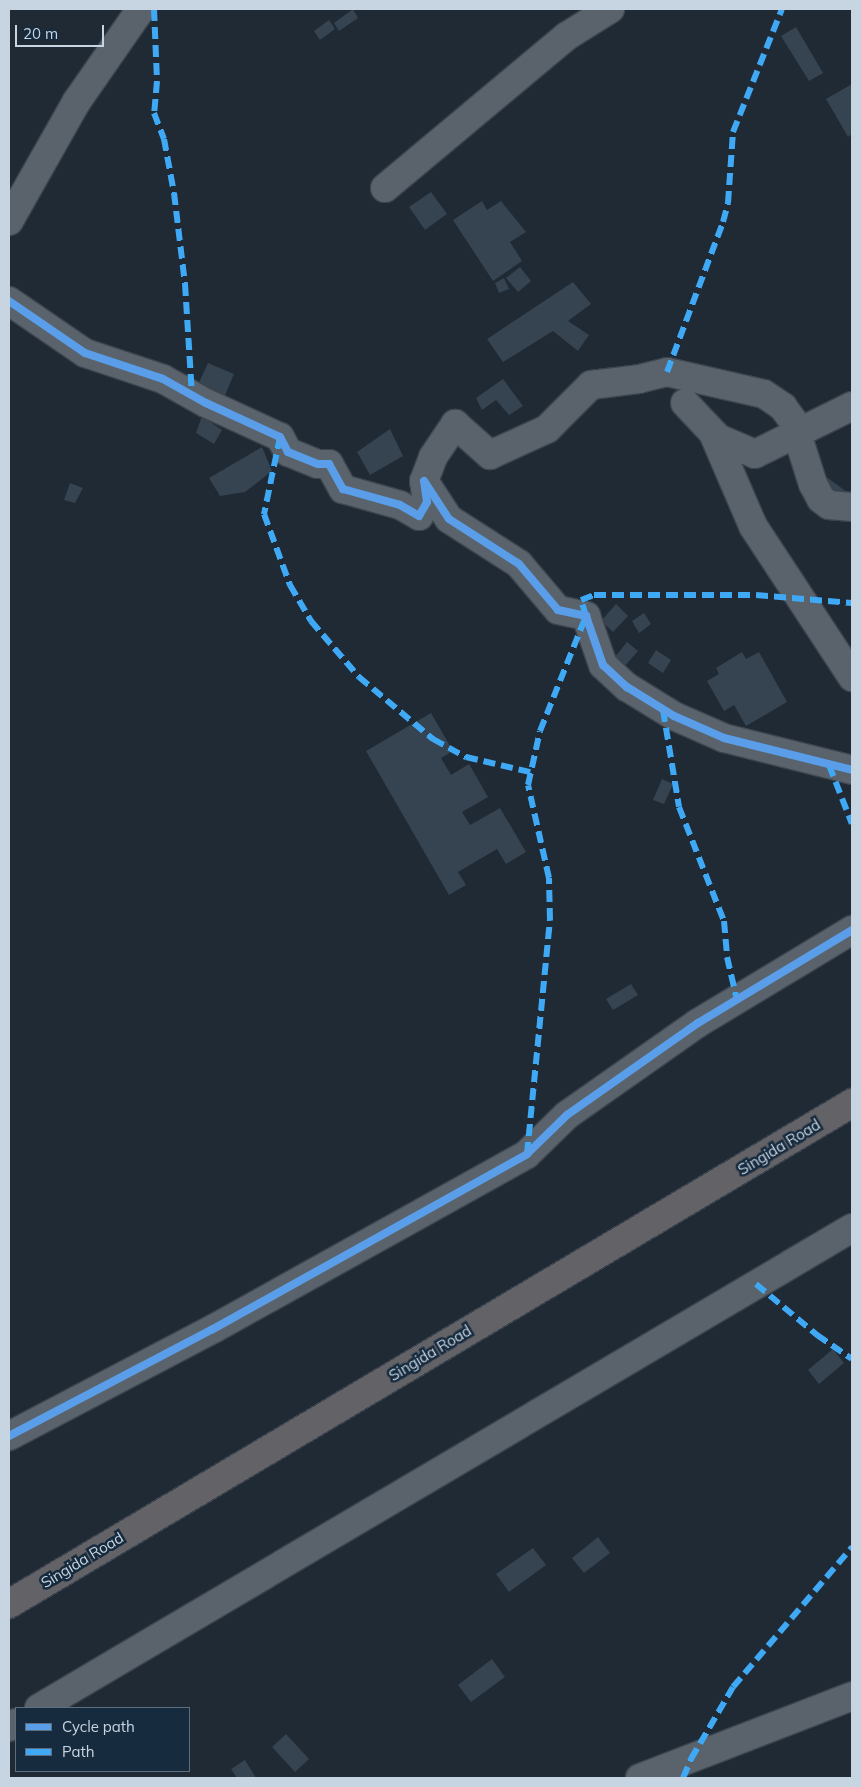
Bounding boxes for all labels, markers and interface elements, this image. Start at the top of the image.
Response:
scale bar [18,15,106,47]
text: 20 m [23,24,58,43]
street label: Singida Road [735,1115,823,1179]
street label: Singida Road [386,1321,474,1385]
street label: Singida Road [38,1528,126,1592]
legend [15,1707,190,1772]
text: Cycle path [62,1717,135,1736]
text: Path [62,1742,94,1761]

